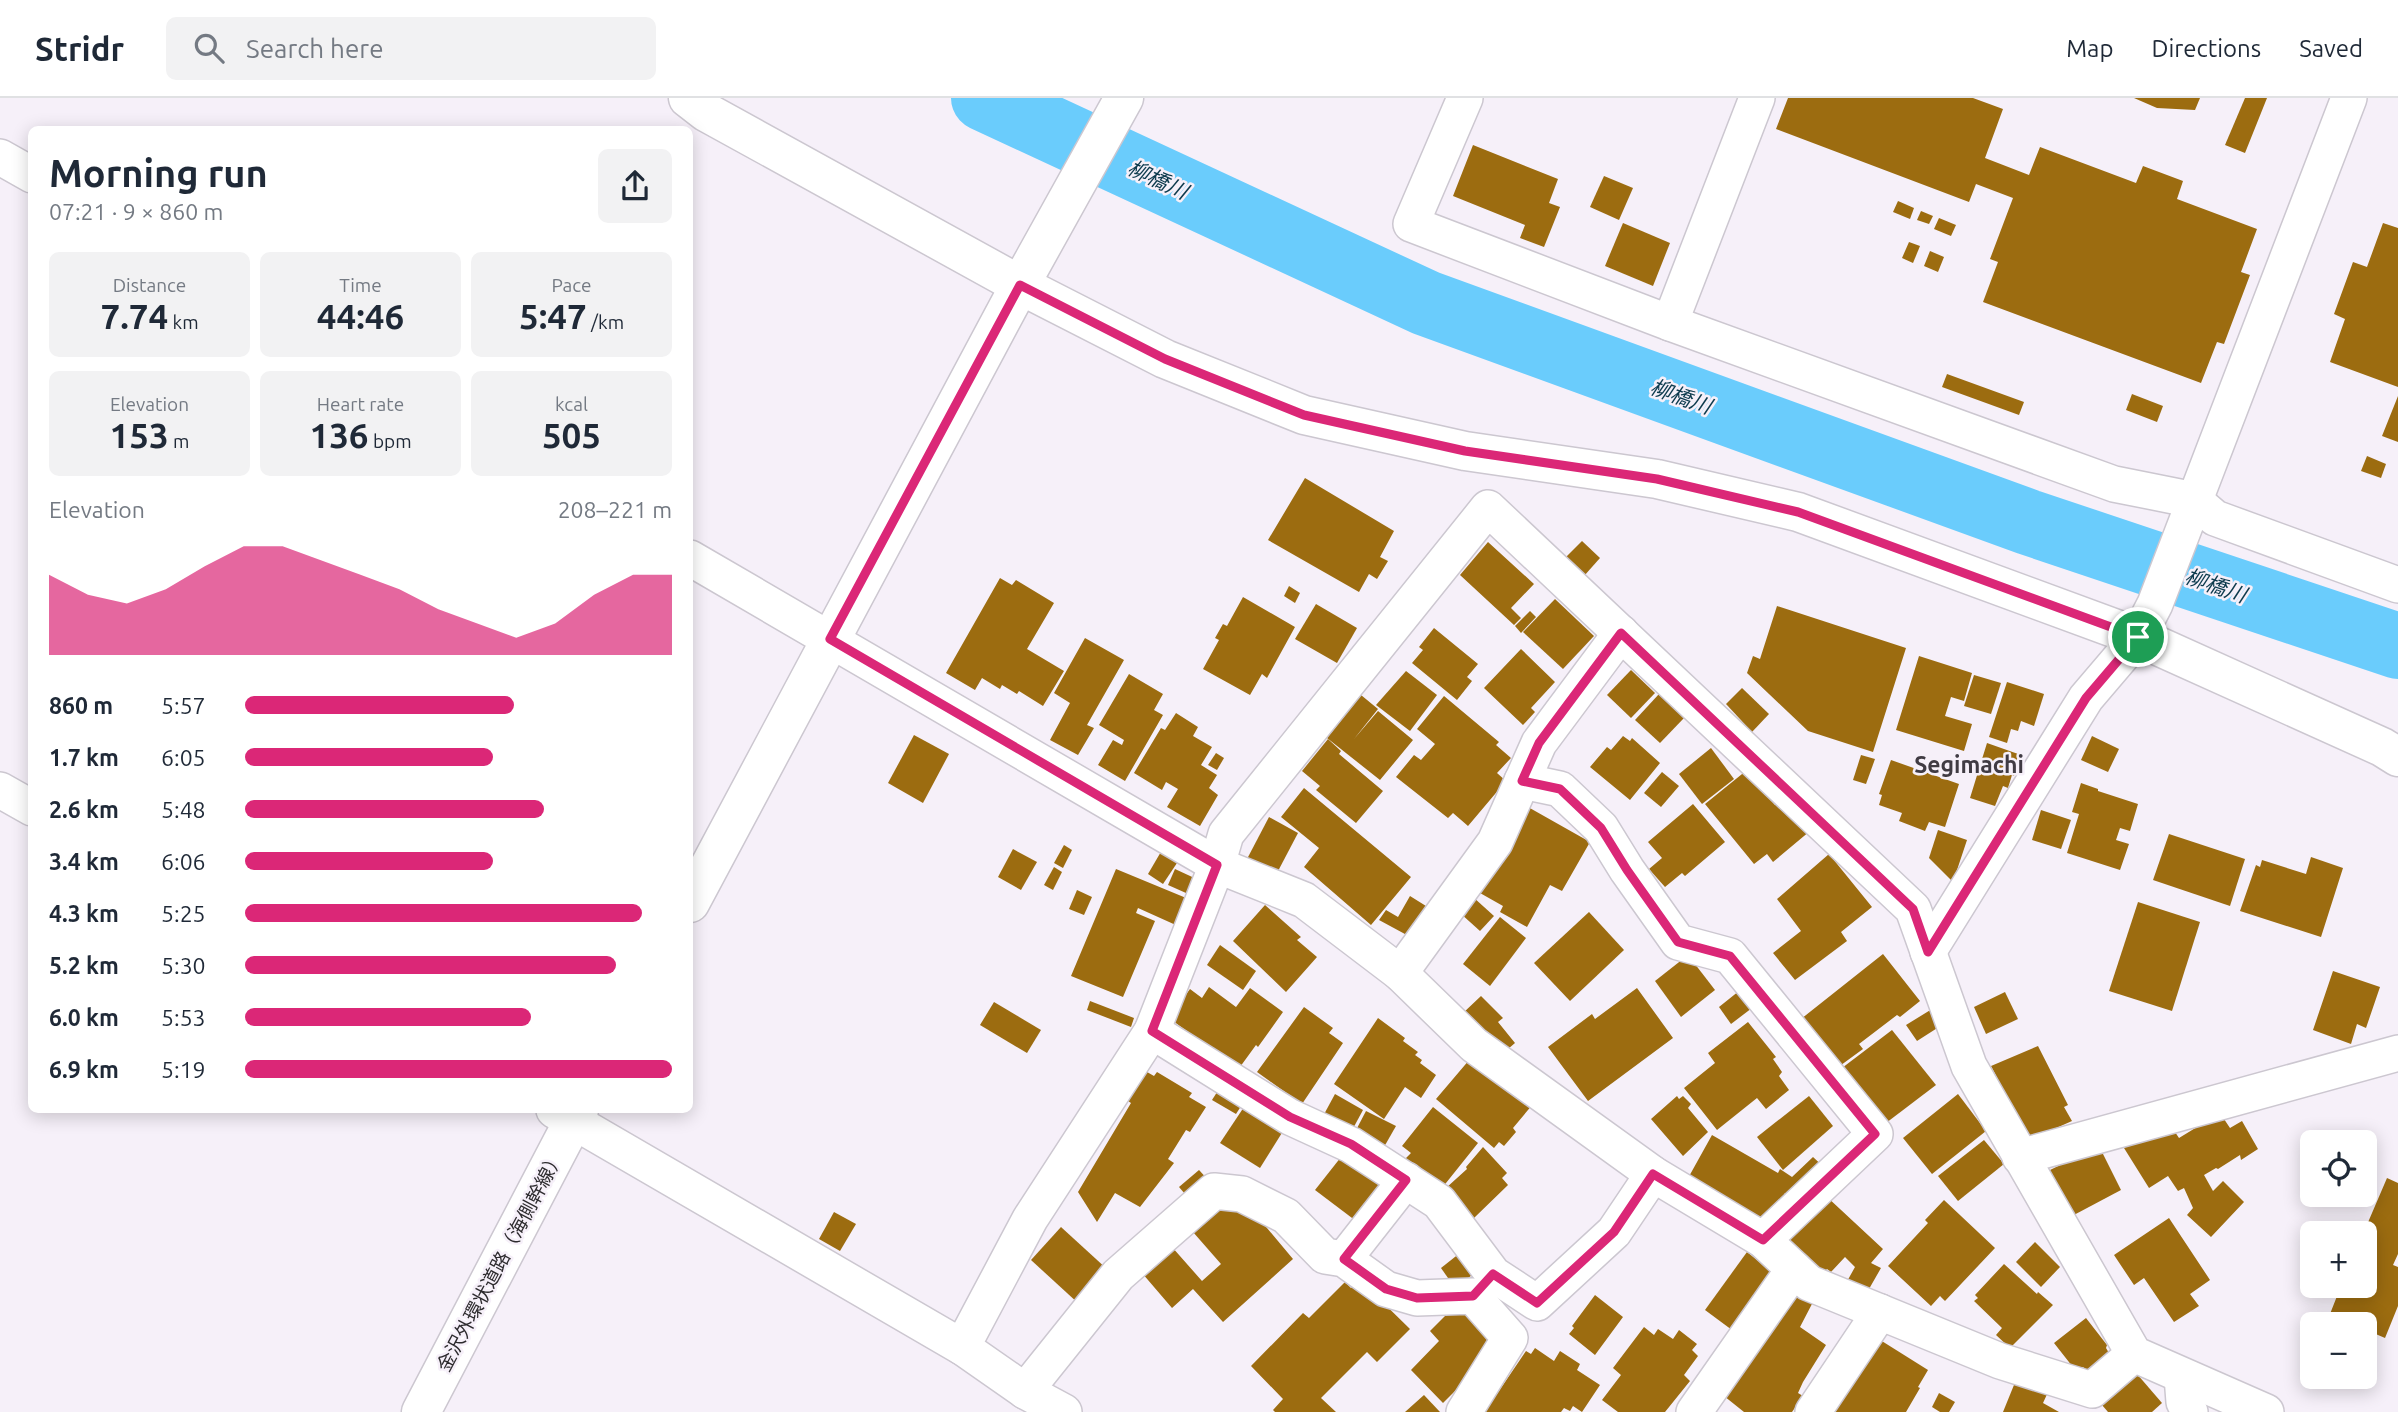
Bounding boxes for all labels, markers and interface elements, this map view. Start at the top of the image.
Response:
search box [166,17,656,80]
icon: search [190,29,228,67]
text: Stridr [35,30,124,67]
text: Search here [246,34,383,63]
text: Map [2066,35,2113,62]
text: Directions [2151,35,2261,62]
text: Saved [2299,35,2363,62]
button: share [598,149,672,223]
text: Morning run [49,152,268,194]
water label: 柳橋川 [1124,155,1193,204]
text: 07:21 · 9 × 860 m [49,199,223,224]
text: Distance [113,274,186,296]
text: Time [339,274,382,296]
text: Pace [551,274,592,296]
text: 7.74 [100,296,168,336]
text: 44:46 [317,296,404,336]
text: 5:47 [519,296,587,336]
text: km [168,311,199,333]
text: /km [587,311,624,333]
water label: 柳橋川 [1647,374,1717,419]
text: Elevation [110,393,189,415]
text: Heart rate [317,393,404,415]
text: kcal [555,393,588,415]
text: 153 [110,415,169,455]
text: 136 [309,415,369,455]
text: 505 [542,415,601,455]
text: m [169,430,189,452]
text: bpm [369,430,412,452]
text: Elevation [49,497,145,522]
text: 208–221 m [558,497,672,522]
water label: 柳橋川 [2182,563,2252,607]
pin [2108,607,2168,667]
icon: arrive [2119,618,2157,656]
text: 860 m [49,693,113,718]
text: 5:57 [161,693,206,718]
text: 1.7 km [49,745,119,770]
text: 6:05 [161,745,206,770]
district label: Segimachi [1914,752,2024,777]
text: 2.6 km [49,797,119,822]
text: 5:48 [161,797,206,822]
text: 3.4 km [49,849,119,874]
text: 6:06 [161,849,206,874]
text: 4.3 km [49,901,119,926]
text: 5:25 [161,901,206,926]
text: 5.2 km [49,953,119,978]
text: 5:30 [161,953,206,978]
text: 6.0 km [49,1005,119,1030]
text: 5:53 [161,1005,206,1030]
text: 6.9 km [49,1057,119,1082]
text: 5:19 [161,1057,206,1082]
map controls [2300,1130,2377,1389]
button: locate [2300,1130,2377,1207]
street label: 金沢外環状道路（海側幹線） [432,1147,568,1375]
button: + [2300,1221,2377,1298]
button: − [2300,1312,2377,1389]

